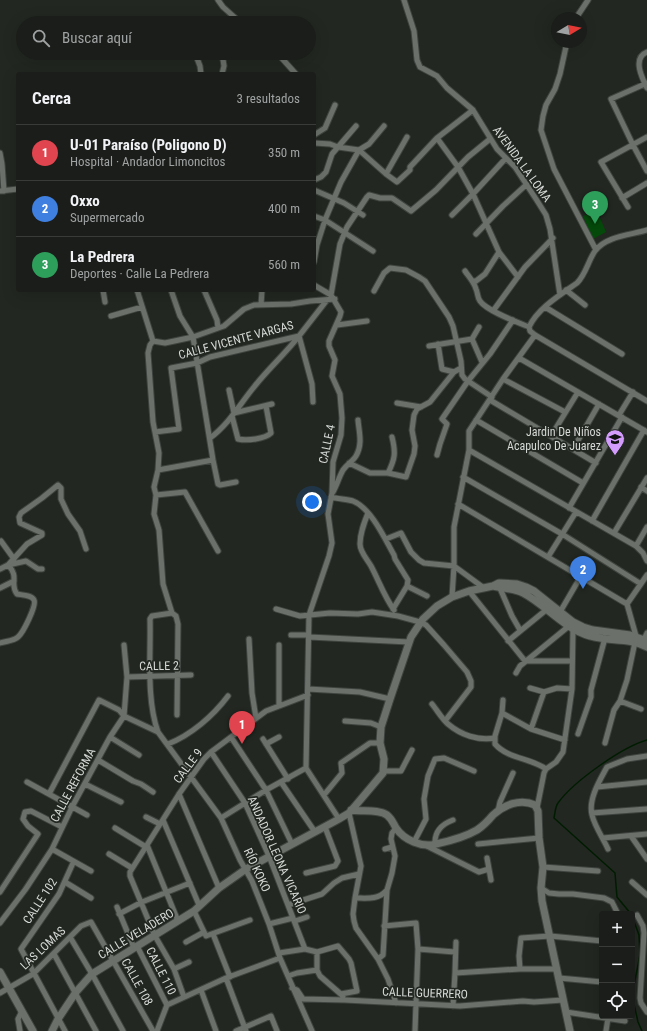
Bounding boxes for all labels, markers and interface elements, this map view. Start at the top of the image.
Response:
north arrow [551,12,587,48]
search box [16,16,316,60]
icon: search [30,27,52,49]
text: Buscar aquí [62,29,132,47]
text: Cerca [32,88,71,108]
text: 3 resultados [236,91,300,106]
street label: AVENIDA LA LOMA [490,123,554,205]
text: U-01 Paraíso (Poligono D) [70,136,227,154]
text: 1 [42,145,48,160]
text: 350 m [268,145,300,160]
text: Hospital · Andador Limoncitos [70,154,225,169]
pin: 3 [582,191,608,224]
text: Oxxo [70,192,100,210]
text: 2 [42,201,48,216]
text: 400 m [268,201,300,216]
text: Supermercado [70,210,144,225]
text: La Pedrera [70,248,135,266]
text: 3 [42,257,48,272]
text: 560 m [268,257,300,272]
text: Deportes · Calle La Pedrera [70,266,209,281]
street label: CALLE VICENTE VARGAS [177,318,295,362]
street label: CALLE 4 [316,423,338,465]
place label: Jardin De Niños Acapulco De Juarez [507,425,601,453]
school or university icon: Jardin De Niños Acapulco De Juarez [604,428,626,456]
your location [302,492,322,512]
pin: 2 [570,556,596,589]
street label: CALLE 2 [139,659,179,673]
pin: 1 [229,711,255,744]
street label: CALLE REFORMA [48,746,98,824]
street label: CALLE 9 [170,746,206,786]
street label: ANDADOR LEONA VICARIO [245,794,309,916]
street label: RÍO KOKO [241,846,274,894]
street label: CALLE 102 [20,875,60,926]
street label: CALLE VELADERO [96,906,176,962]
map controls [599,911,635,1019]
button: + [599,911,635,947]
street label: LAS LOMAS [18,924,68,972]
street label: CALLE 110 [143,945,179,997]
button: − [599,947,635,983]
street label: CALLE 108 [118,956,156,1008]
button: locate [599,983,635,1019]
street label: CALLE GUERRERO [382,985,468,1001]

